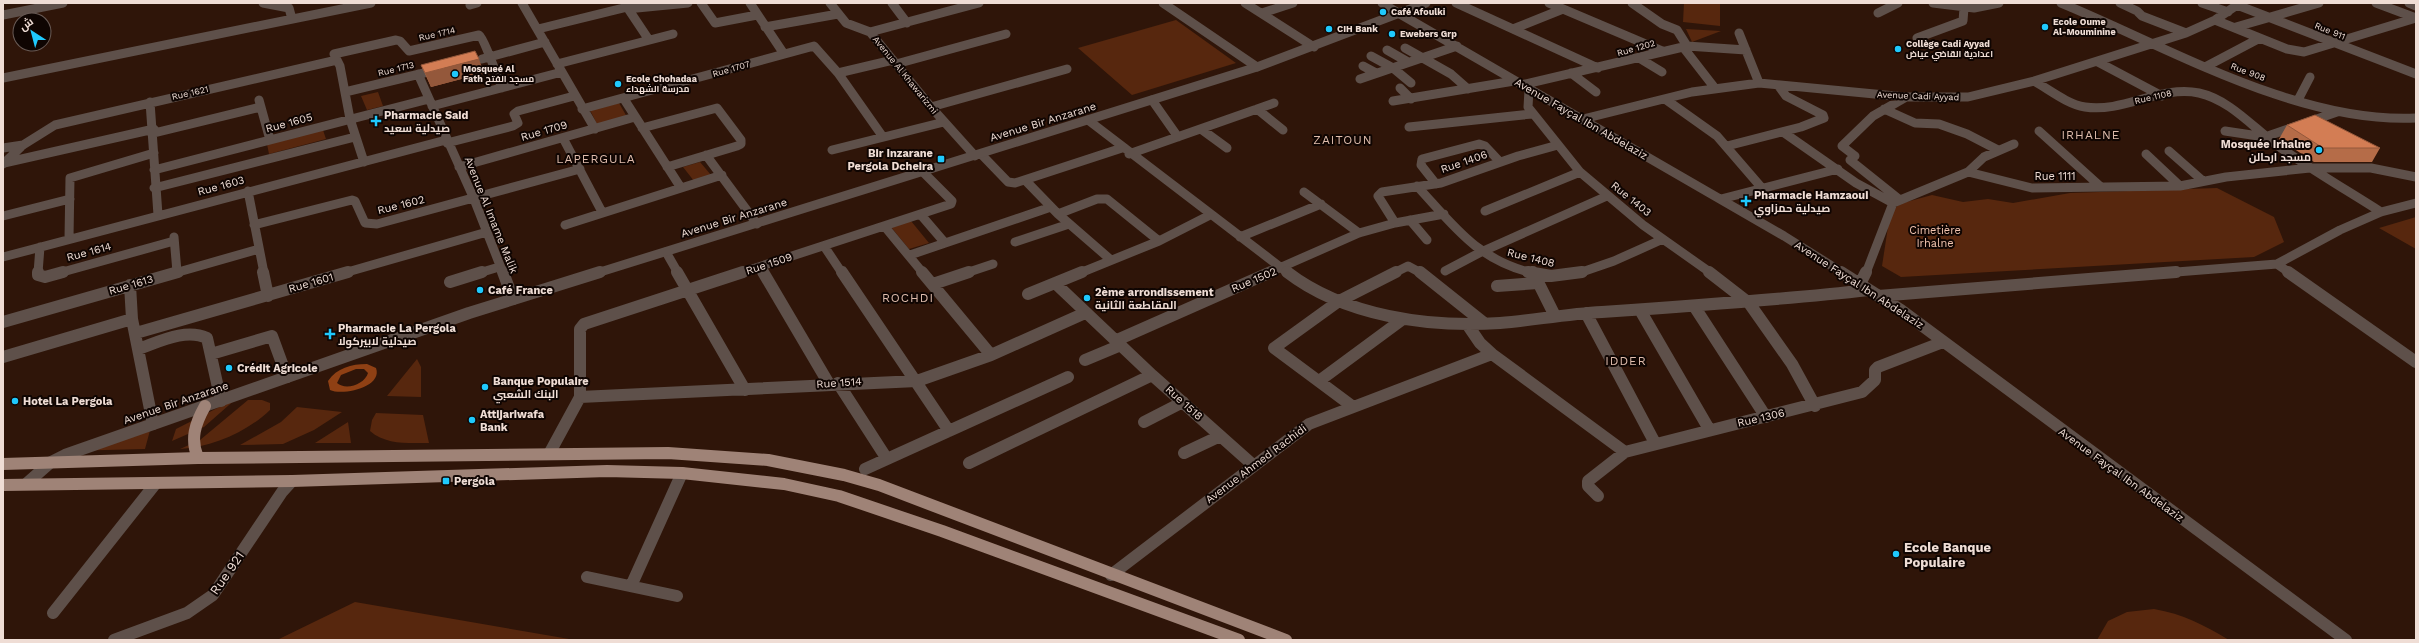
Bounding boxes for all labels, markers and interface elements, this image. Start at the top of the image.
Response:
marker: Café Afoulki [1378,7,1388,17]
place label: Café Afoulki [1391,7,1446,17]
north arrow [12,12,52,52]
text: ش [17,15,36,34]
place label: Ecole Oume Al-Mouminine [2053,17,2116,37]
street label: Rue 911 [2313,20,2347,42]
marker: Ecole Oume Al-Mouminine [2040,22,2050,32]
marker: CIH Bank [1324,24,1334,34]
place label: CIH Bank [1337,24,1378,34]
street label: Rue 1714 [418,25,457,43]
marker: Ewebers Grp [1387,29,1397,39]
place label: Ewebers Grp [1400,29,1457,39]
street label: Avenue Al Khawarizmi [871,34,939,116]
street label: Rue 1202 [1616,38,1656,58]
place label: Collège Cadi Ayyad اعدادية القاضي عياض [1906,39,1993,62]
marker: Collège Cadi Ayyad اعدادية القاضي عياض [1893,44,1903,54]
street label: Rue 1707 [711,59,751,79]
street label: Rue 1713 [377,60,415,78]
street label: Rue 908 [2229,61,2267,83]
place label: Mosqueé Al Fath مسجد الفتح [463,64,534,86]
marker: Mosqueé Al Fath مسجد الفتح [450,69,460,79]
place label: Ecole Chohadaa مدرسة الشهداء [626,74,698,95]
street label: Avenue Fayçal Ibn Abdelaziz [1512,76,1650,163]
marker: Ecole Chohadaa مدرسة الشهداء [613,79,623,89]
street label: Rue 1621 [171,84,209,102]
street label: Rue 1108 [2134,88,2172,106]
street label: Avenue Cadi Ayyad [1877,90,1959,102]
street label: Avenue Bir Anzarane [988,100,1098,144]
place label: Pharmacie Said صيدلية سعيد [384,109,469,135]
street label: Rue 1605 [264,110,314,136]
marker: Pharmacie Said صيدلية سعيد [371,116,381,126]
street label: Rue 1709 [519,118,569,144]
district label: IRHALNE [2062,128,2120,142]
district label: ZAITOUN [1313,133,1373,147]
place label: Mosquée Irhalne مسجد ارحالن [2221,138,2311,164]
marker: Mosquée Irhalne مسجد ارحالن [2314,145,2324,155]
place label: Bir Inzarane Pergola Dcheira [847,147,934,173]
street label: Rue 1406 [1439,148,1489,176]
district label: LAPERGULA [556,152,636,166]
marker: Bir Inzarane Pergola Dcheira [936,154,946,164]
street label: Avenue Al Imame Malik [462,155,520,275]
street label: Rue 1111 [2034,170,2076,183]
street label: Rue 1603 [196,174,246,198]
street label: Rue 1403 [1608,179,1654,219]
place label: Pharmacie Hamzaoui صيدلية حمزاوي [1754,189,1868,218]
street label: Rue 1602 [376,193,426,217]
street label: Avenue Bir Anzarane [679,196,789,240]
marker: Pharmacie Hamzaoui صيدلية حمزاوي [1741,196,1751,206]
park label: Cimetière Irhalne [1909,224,1961,250]
street label: Avenue Fayçal Ibn Abdelaziz [1792,238,1926,332]
street label: Rue 1614 [65,240,113,264]
street label: Rue 1408 [1506,246,1556,270]
street label: Rue 1509 [744,250,794,278]
street label: Rue 1502 [1229,265,1279,295]
street label: Rue 1601 [287,270,335,296]
street label: Rue 1613 [107,272,155,298]
place label: Café France [488,284,553,297]
marker: Café France [475,285,485,295]
place label: 2ème arrondissement المقاطعة الثانية [1095,286,1214,312]
district label: ROCHDI [882,291,934,305]
marker: 2ème arrondissement المقاطعة الثانية [1082,293,1092,303]
place label: Pharmacie La Pergola صيدلية لابيركولا [338,322,457,349]
marker: Pharmacie La Pergola صيدلية لابيركولا [325,329,335,339]
district label: IDDER [1605,354,1647,368]
place label: Crédit Agricole [237,362,318,375]
marker: Crédit Agricole [224,363,234,373]
place label: Banque Populaire البنك الشعبي [493,375,589,404]
street label: Rue 1514 [816,375,862,391]
street label: Avenue Bir Anzarane [122,379,230,427]
marker: Banque Populaire البنك الشعبي [480,382,490,392]
street label: Rue 1518 [1163,383,1205,423]
place label: Hotel La Pergola [23,395,113,408]
marker: Hotel La Pergola [10,396,20,406]
street label: Rue 1306 [1736,406,1786,430]
place label: Attijariwafa Bank [480,408,545,434]
marker: Attijariwafa Bank [467,415,477,425]
street label: Avenue Ahmed Rachidi [1203,422,1309,506]
street label: Avenue Fayçal Ibn Abdelaziz [2056,425,2186,525]
place label: Pergola [454,475,496,488]
marker: Pergola [441,476,451,486]
place label: Ecole Banque Populaire [1904,540,1991,570]
street label: Rue 921 [207,549,247,597]
marker: Ecole Banque Populaire [1891,549,1901,559]

